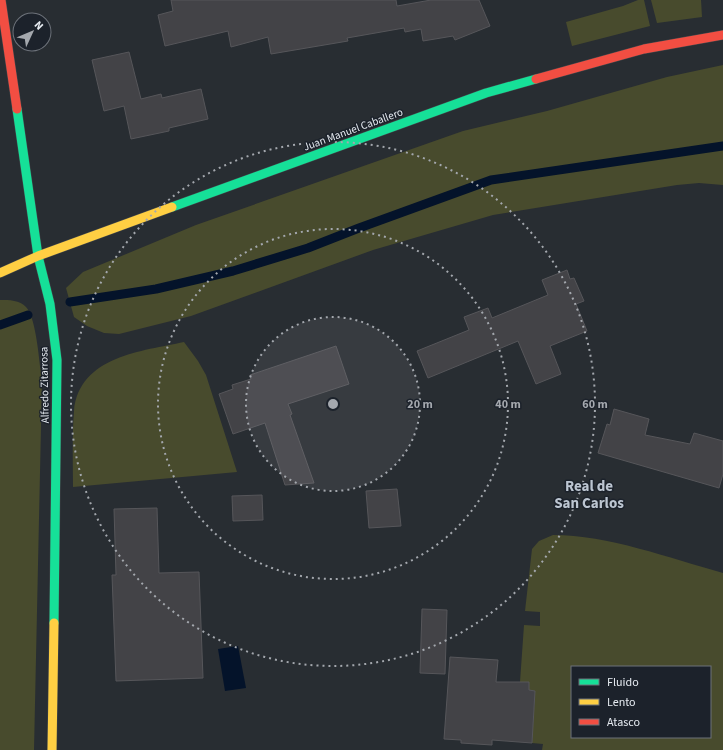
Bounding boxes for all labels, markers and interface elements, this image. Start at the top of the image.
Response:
north arrow [12,12,52,52]
text: N [31,18,47,33]
street label: Juan Manuel Caballero [301,104,405,154]
street label: Alfredo Zitarrosa [36,347,53,423]
text: 20 m [407,396,433,413]
text: 40 m [495,396,521,413]
text: 60 m [582,396,608,413]
centre of rings [326,397,340,411]
district label: Real de San Carlos [554,476,624,514]
legend [571,666,711,738]
text: Fluido [607,674,639,691]
text: Lento [607,694,636,711]
text: Atasco [607,714,640,731]

